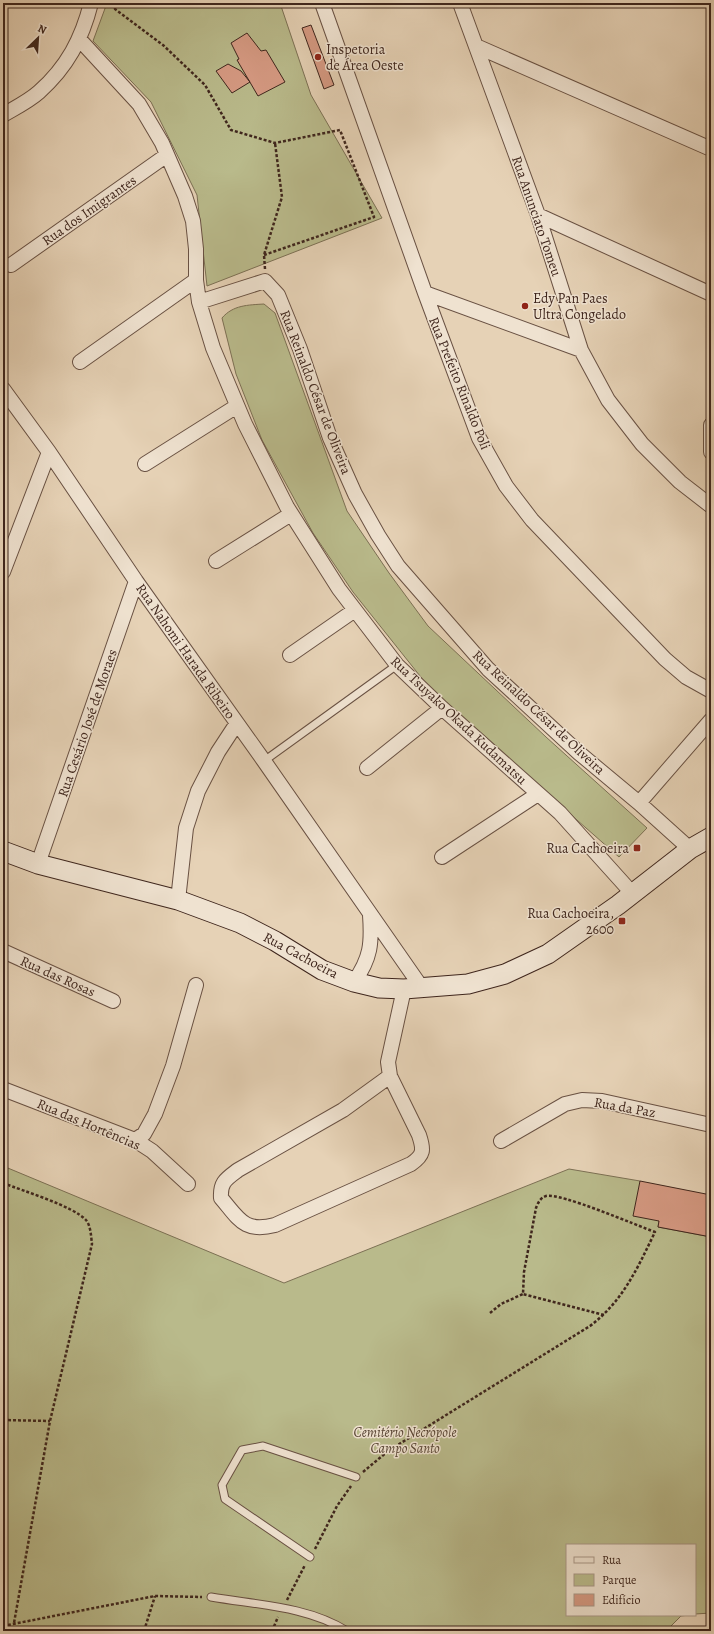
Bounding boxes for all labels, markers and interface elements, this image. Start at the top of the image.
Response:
north arrow [18,18,58,58]
text: N [35,21,49,38]
place label: Inspetoria de Área Oeste [326,40,404,75]
marker: Inspetoria de Área Oeste [313,52,323,62]
street label: Rua Anunciato Tomeu [507,154,566,279]
street label: Rua dos Imigrantes [38,171,140,250]
place label: Edy Pan Paes Ultra Congelado [533,289,626,324]
marker: Edy Pan Paes Ultra Congelado [520,301,530,311]
street label: Rua Reinaldo César de Oliveira [275,307,356,478]
street label: Rua Prefeito Rinaldo Poli [424,314,495,452]
street label: Rua Nahomi Harada Ribeiro [132,580,240,723]
street label: Rua Reinaldo César de Oliveira [468,646,609,779]
street label: Rua Cesário José de Moraes [53,647,122,800]
street label: Rua Tsuyako Okada Kudamatsu [386,652,531,789]
place label: Rua Cachoeira [546,839,629,858]
marker: Rua Cachoeira [632,843,642,853]
place label: Rua Cachoeira, 2600 [527,904,614,939]
marker: Rua Cachoeira, 2600 [617,916,627,926]
street label: Rua Cachoeira [260,928,342,983]
street label: Rua das Rosas [17,951,98,1001]
street label: Rua da Paz [593,1093,657,1122]
street label: Rua das Hortências [34,1094,143,1155]
park label: Cemitério Necrópole Campo Santo [354,1423,456,1458]
legend [566,1544,696,1616]
text: Rua [602,1552,621,1568]
text: Parque [602,1572,637,1588]
text: Edifício [602,1592,640,1608]

